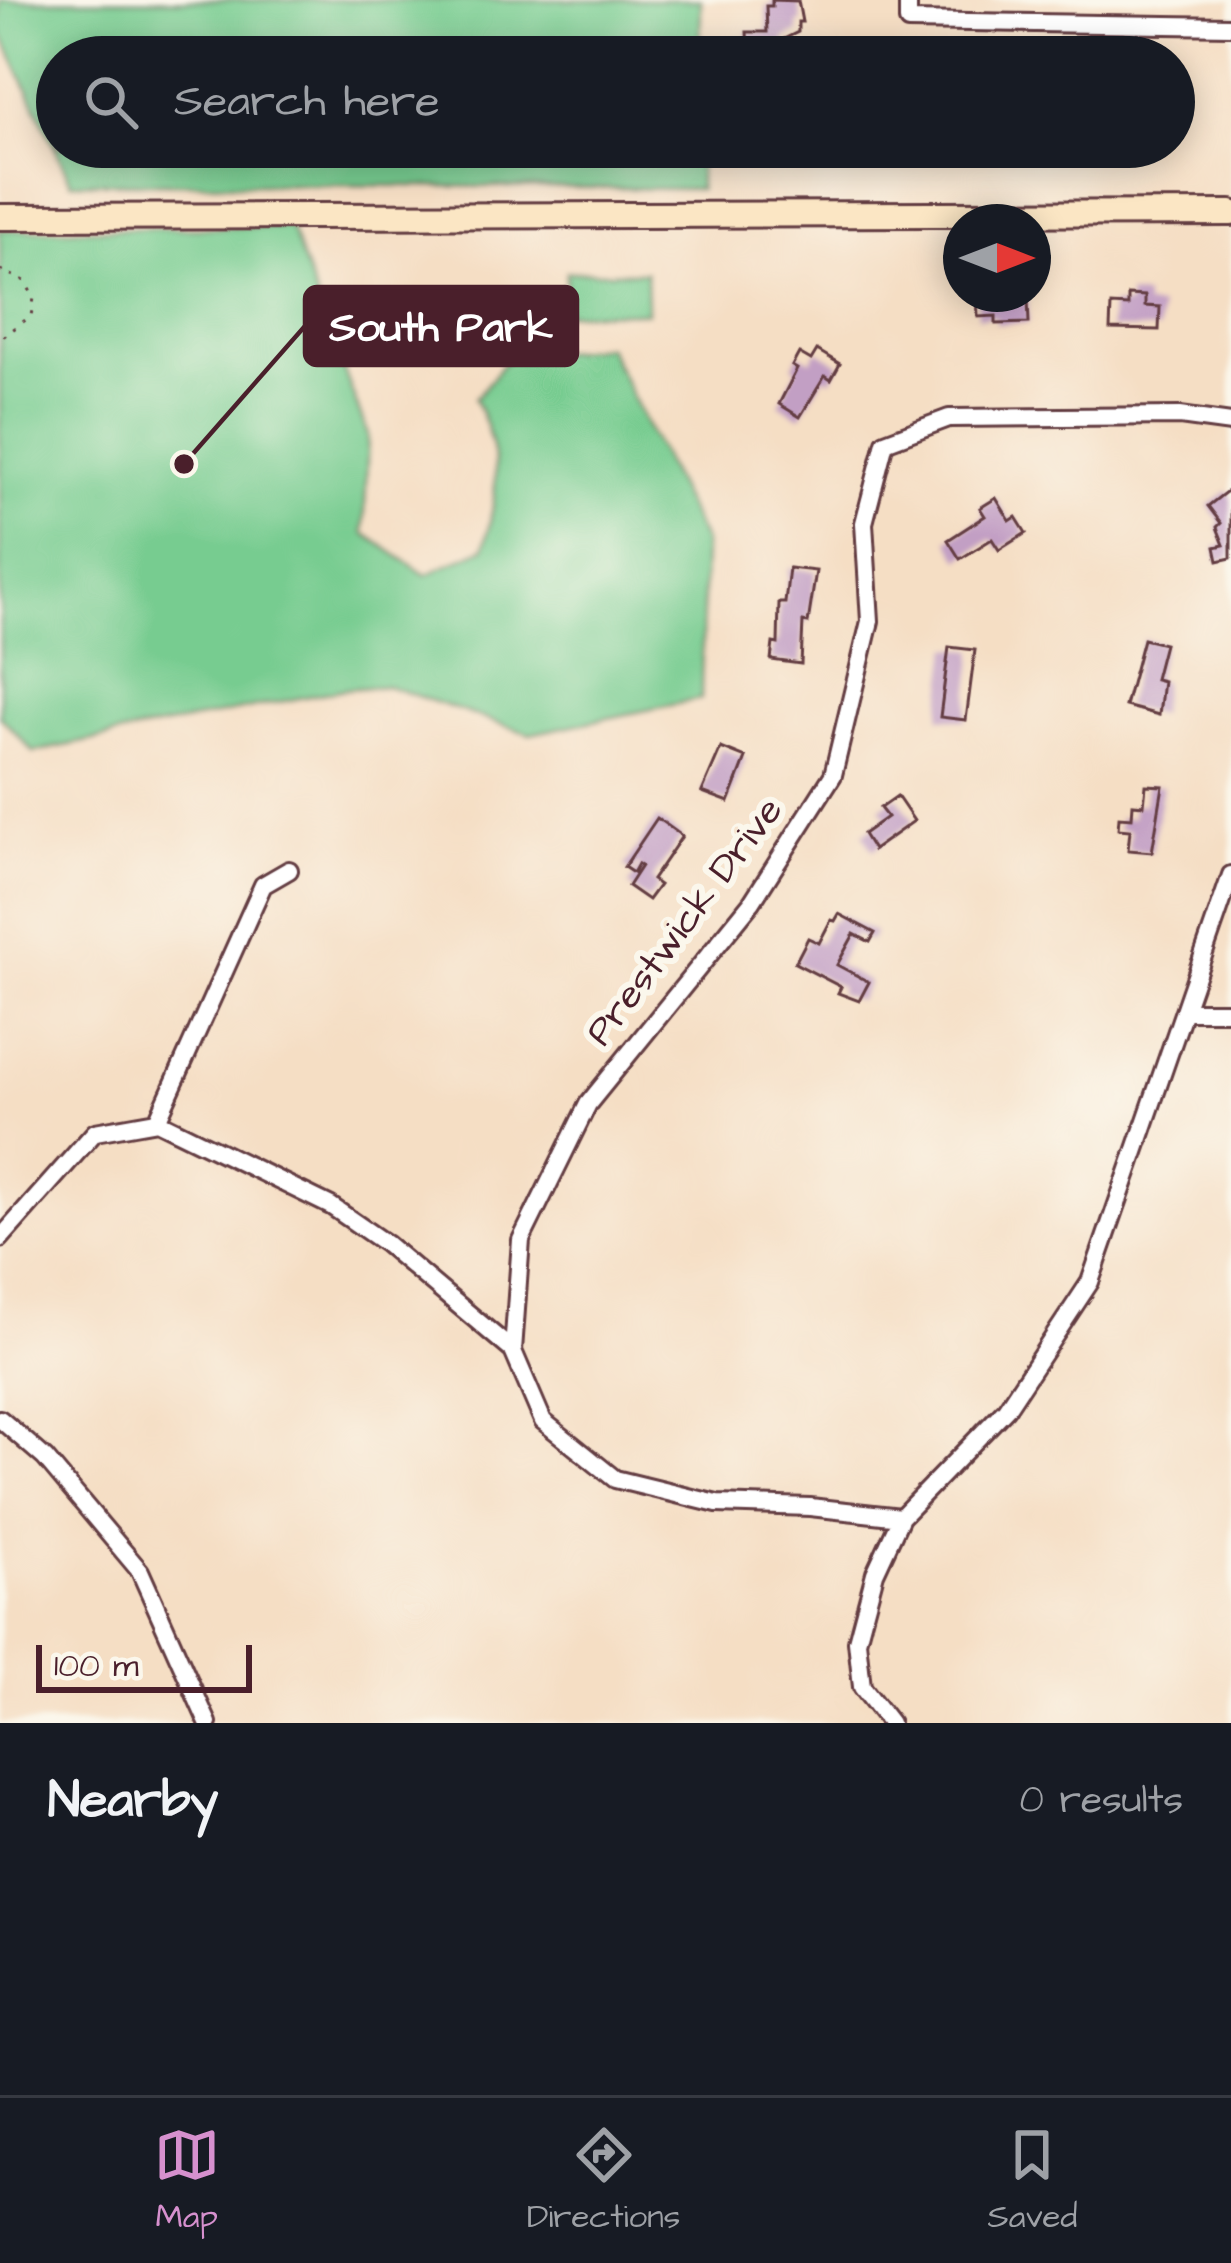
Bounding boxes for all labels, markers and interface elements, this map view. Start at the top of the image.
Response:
search box [36,36,1195,168]
icon: search [78,69,144,135]
text: Search here [174,71,440,133]
north arrow [943,204,1051,312]
callout: South Park [305,287,577,365]
text: South Park [328,300,553,358]
street label: Prestwick Drive [574,787,796,1057]
scale bar [36,1639,252,1692]
text: 100 m [54,1643,139,1689]
text: Nearby [48,1766,218,1837]
text: 0 results [1019,1774,1183,1828]
tab: Map [154,2122,220,2240]
tab: Directions [527,2122,680,2240]
tab: Saved [987,2122,1077,2240]

